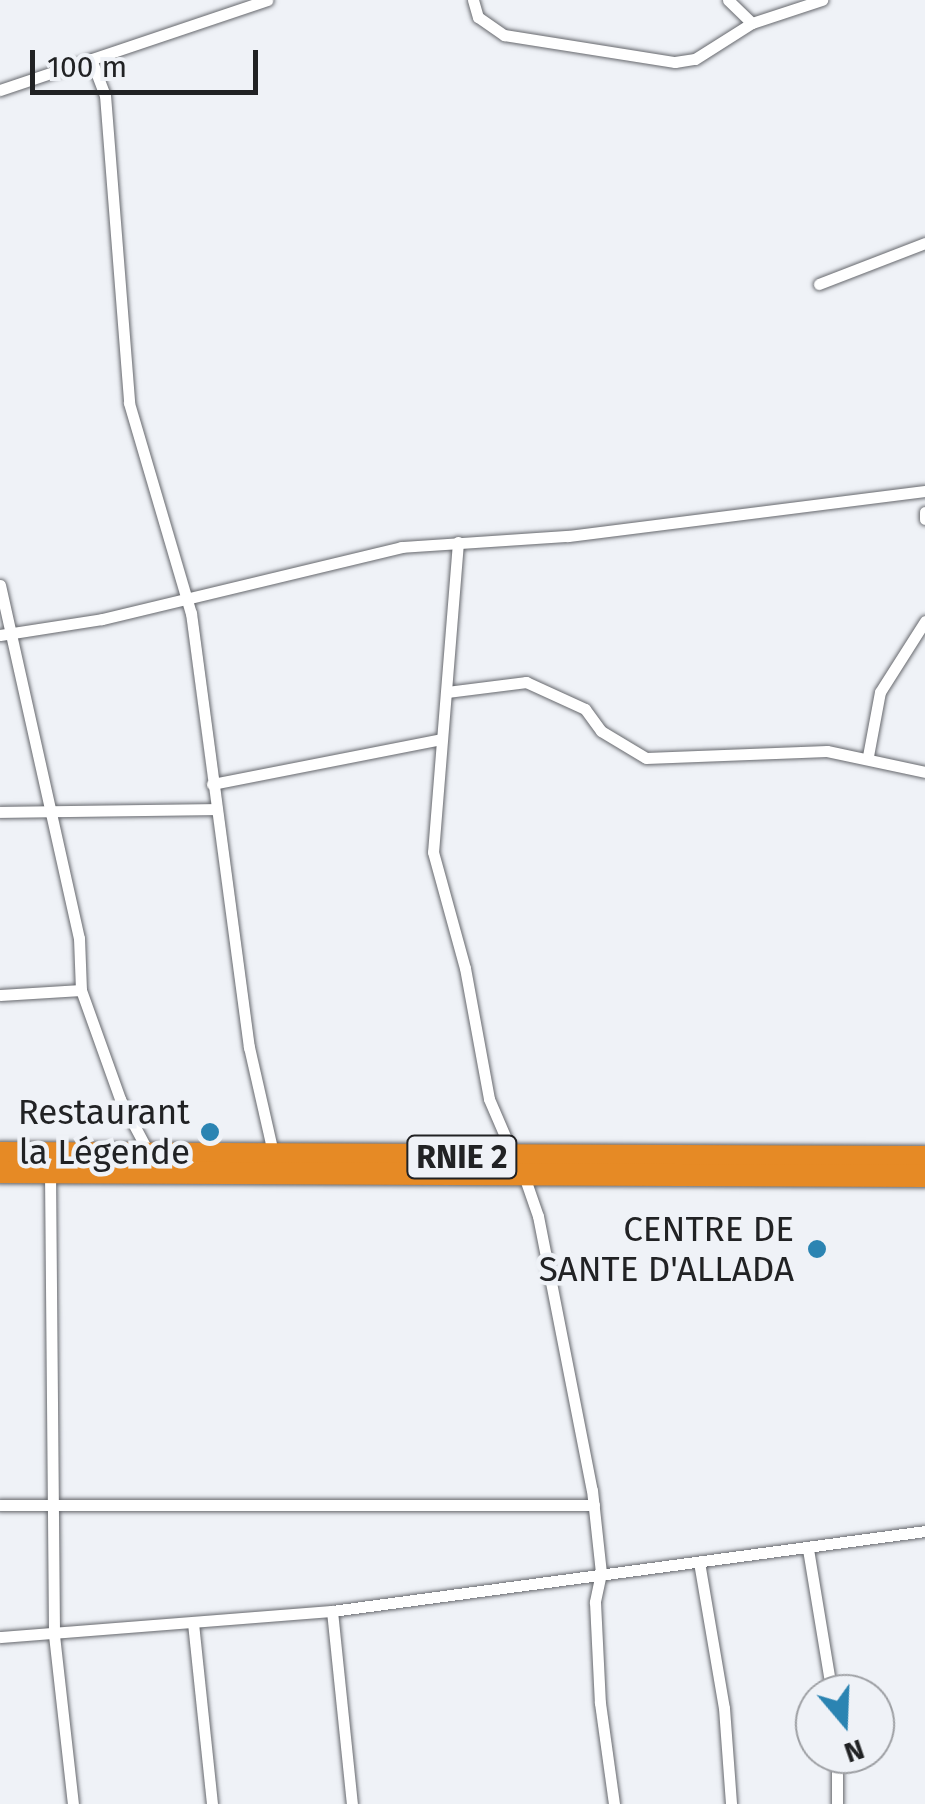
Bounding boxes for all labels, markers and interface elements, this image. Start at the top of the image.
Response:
scale bar [35,30,262,92]
text: 100 m [47,49,127,85]
place label: Restaurant la Légende [18,1091,190,1173]
marker: Restaurant la Légende [199,1121,221,1143]
road number: RNIE 2 [404,1130,520,1184]
place label: CENTRE DE SANTE D'ALLADA [539,1208,794,1290]
marker: CENTRE DE SANTE D'ALLADA [804,1236,830,1262]
north arrow [795,1674,895,1774]
text: N [840,1732,868,1770]

